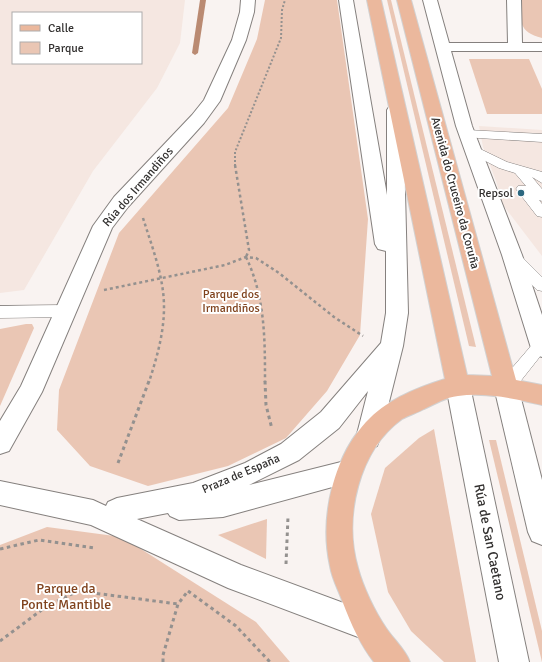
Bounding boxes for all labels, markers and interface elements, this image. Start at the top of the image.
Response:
legend [12,12,142,64]
text: Calle [48,21,74,36]
text: Parque [48,41,84,56]
street label: Avenida do Cruceiro da Coruña [427,115,483,271]
street label: Rúa dos Irmandiños [99,144,177,230]
place label: Repsol [479,186,513,201]
marker: Repsol [516,188,526,198]
park label: Parque dos Irmandiños [202,287,260,316]
street label: Praza de España [200,451,282,497]
street label: Rúa de San Caetano [470,482,510,602]
park label: Parque da Ponte Mantible [21,580,111,613]

